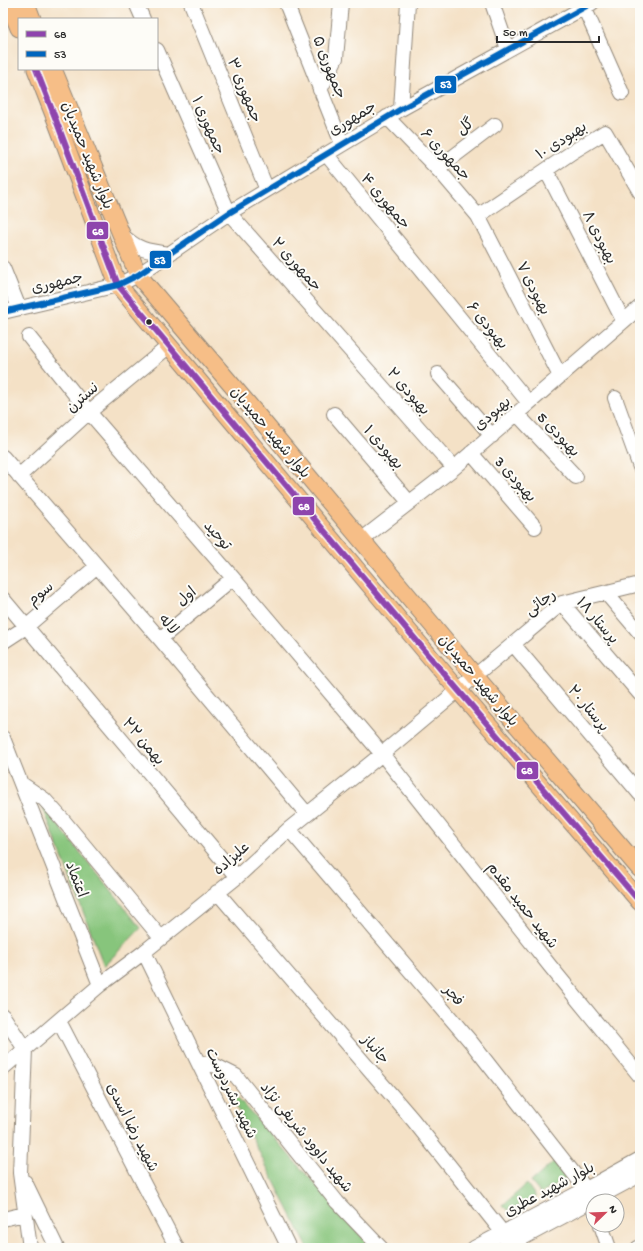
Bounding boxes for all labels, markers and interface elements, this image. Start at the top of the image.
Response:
legend [18,18,158,70]
scale bar [497,18,599,44]
text: 50 m [503,27,528,41]
text: 68 [54,29,67,43]
street label: جمهوری ۵ [307,34,349,102]
text: 53 [54,49,67,63]
street label: جمهوری ۳ [222,56,264,126]
line badge: 53 [434,75,457,94]
text: 53 [440,80,452,92]
street label: جمهوری ۱ [186,94,228,158]
street label: بلوار شهید حمیدیان [56,99,116,212]
street label: جمهوری [326,99,380,141]
street label: گل [453,114,479,140]
street label: بهبودی ۱۰ [533,119,591,165]
street label: جمهوری ۶ [416,125,473,185]
street label: جمهوری ۴ [356,171,413,234]
street label: بهبودی ۸ [577,208,619,268]
line badge: 68 [86,221,109,240]
text: 68 [92,227,104,239]
street label: جمهوری ۲ [267,235,324,296]
line badge: 53 [149,250,172,269]
text: 53 [154,256,166,268]
street label: بهبودی ۷ [511,259,553,319]
street label: جمهوری [30,269,85,299]
street label: بهبودی ۶ [462,299,511,354]
unlabelled marker [144,317,154,327]
street label: بهبودی ۲ [382,365,433,420]
street label: نسترن [63,379,103,418]
street label: بلوار شهید حمیدیان [226,384,313,483]
street label: بهبودی [471,394,516,435]
street label: بهبودی 5 [532,409,583,461]
street label: بهبودی ۱ [359,423,406,474]
street label: بهبودی 3 [489,453,539,507]
line badge: 68 [292,496,315,516]
text: 68 [298,502,310,514]
street label: توحید [199,518,235,555]
street label: سوم [25,578,59,611]
street label: اول [174,584,201,611]
street label: رجائی [522,586,560,621]
street label: پرستار ۱۸ [571,594,622,648]
street label: لاله [154,611,181,639]
street label: بلوار شهید حمیدیان [434,632,521,731]
street label: پرستار ۲۰ [563,682,612,736]
street label: ۲۲ بهمن [118,715,167,770]
line badge: 68 [516,761,539,780]
text: 68 [521,766,533,778]
street label: علیزاده [210,839,254,880]
street label: اعتماد [60,859,90,900]
street label: شهید حمید مقدم [482,859,561,953]
street label: فجر [437,980,467,1011]
street label: جانباز [356,1031,392,1069]
street label: شهید بشردوست [200,1046,260,1142]
street label: شهید داوود شریفی نژاد [255,1079,356,1197]
street label: شهید رضا اسدی [101,1081,161,1175]
street label: بلوار شهید عطری [502,1159,598,1222]
north arrow [585,1193,625,1233]
text: N [605,1204,619,1216]

